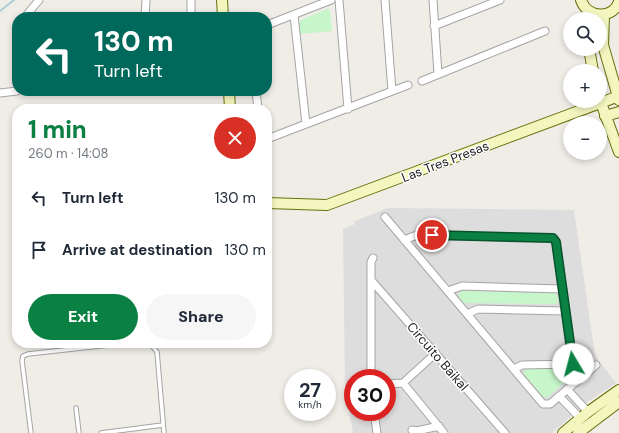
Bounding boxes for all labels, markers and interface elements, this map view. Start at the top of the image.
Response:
map controls [563,12,607,160]
button: search [563,12,607,56]
text: 130 m [94,23,174,60]
icon: left [28,28,80,80]
text: Turn left [94,59,163,83]
button: + [563,64,607,108]
text: 1 min [28,114,87,145]
button: − [563,116,607,160]
button: close [214,117,256,159]
street label: Las Tres Presas [399,137,491,186]
text: 260 m · 14:08 [28,145,108,162]
icon: left [28,187,50,209]
text: Turn left [62,188,123,208]
text: 130 m [215,188,256,208]
pin [415,218,449,252]
icon: arrive [421,224,443,246]
icon: arrive [28,239,50,261]
text: Arrive at destination [62,240,213,260]
text: 130 m [225,240,266,260]
button: Exit [28,294,138,340]
button: Share [146,294,256,340]
street label: Circuito Baikal [403,318,472,394]
position arrow [552,343,594,385]
speed limit sign: 30 [344,369,396,421]
text: 27 [299,377,321,403]
text: km/h [298,398,322,411]

